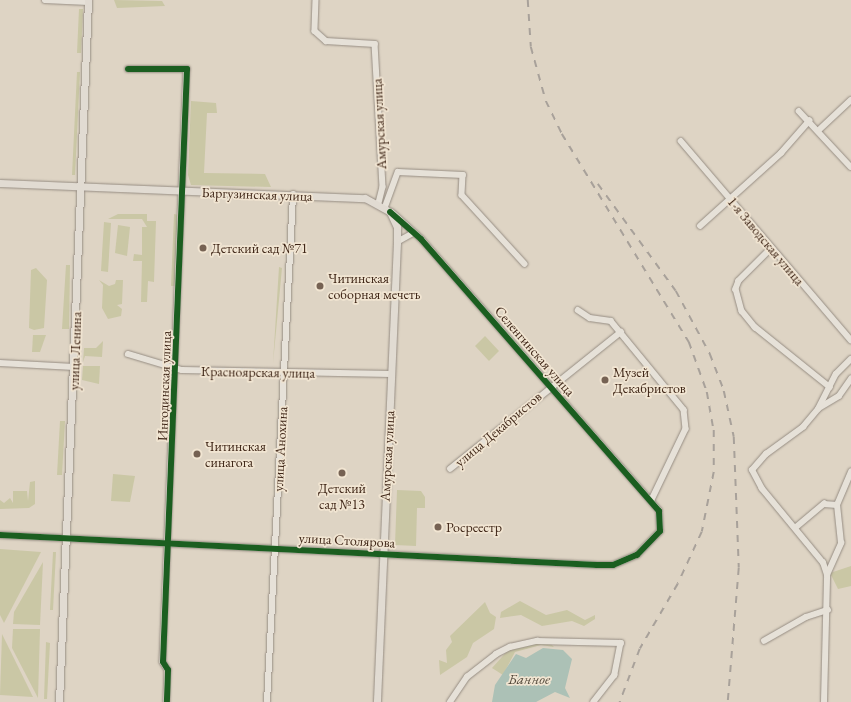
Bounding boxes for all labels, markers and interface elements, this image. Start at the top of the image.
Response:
street label: Амурская улица [368,78,390,170]
street label: Баргузинская улица [201,184,313,204]
street label: 1-я Заводская улица [724,193,808,289]
place label: Детский сад №71 [211,240,308,256]
marker: Детский сад №71 [198,243,208,253]
place label: Читинская соборная мечеть [328,270,420,302]
marker: Читинская соборная мечеть [315,281,325,291]
street label: Селенгинская улица [491,303,579,399]
street label: улица Ленина [65,311,85,391]
street label: Ингодинская улица [154,331,174,441]
street label: Красноярская улица [201,363,315,381]
place label: Музей Декабристов [613,364,686,396]
marker: Музей Декабристов [600,375,610,385]
street label: улица Декабристов [451,388,545,470]
street label: улица Анохина [269,406,291,492]
street label: Амурская улица [376,410,398,502]
place label: Читинская синагога [205,438,266,470]
marker: Читинская синагога [192,449,202,459]
marker: Детский сад №13 [337,468,347,478]
place label: Детский сад №13 [318,480,366,512]
place label: Росреестр [446,519,502,535]
marker: Росреестр [433,522,443,532]
street label: улица Столярова [298,529,396,551]
water label: Банное [508,670,550,688]

